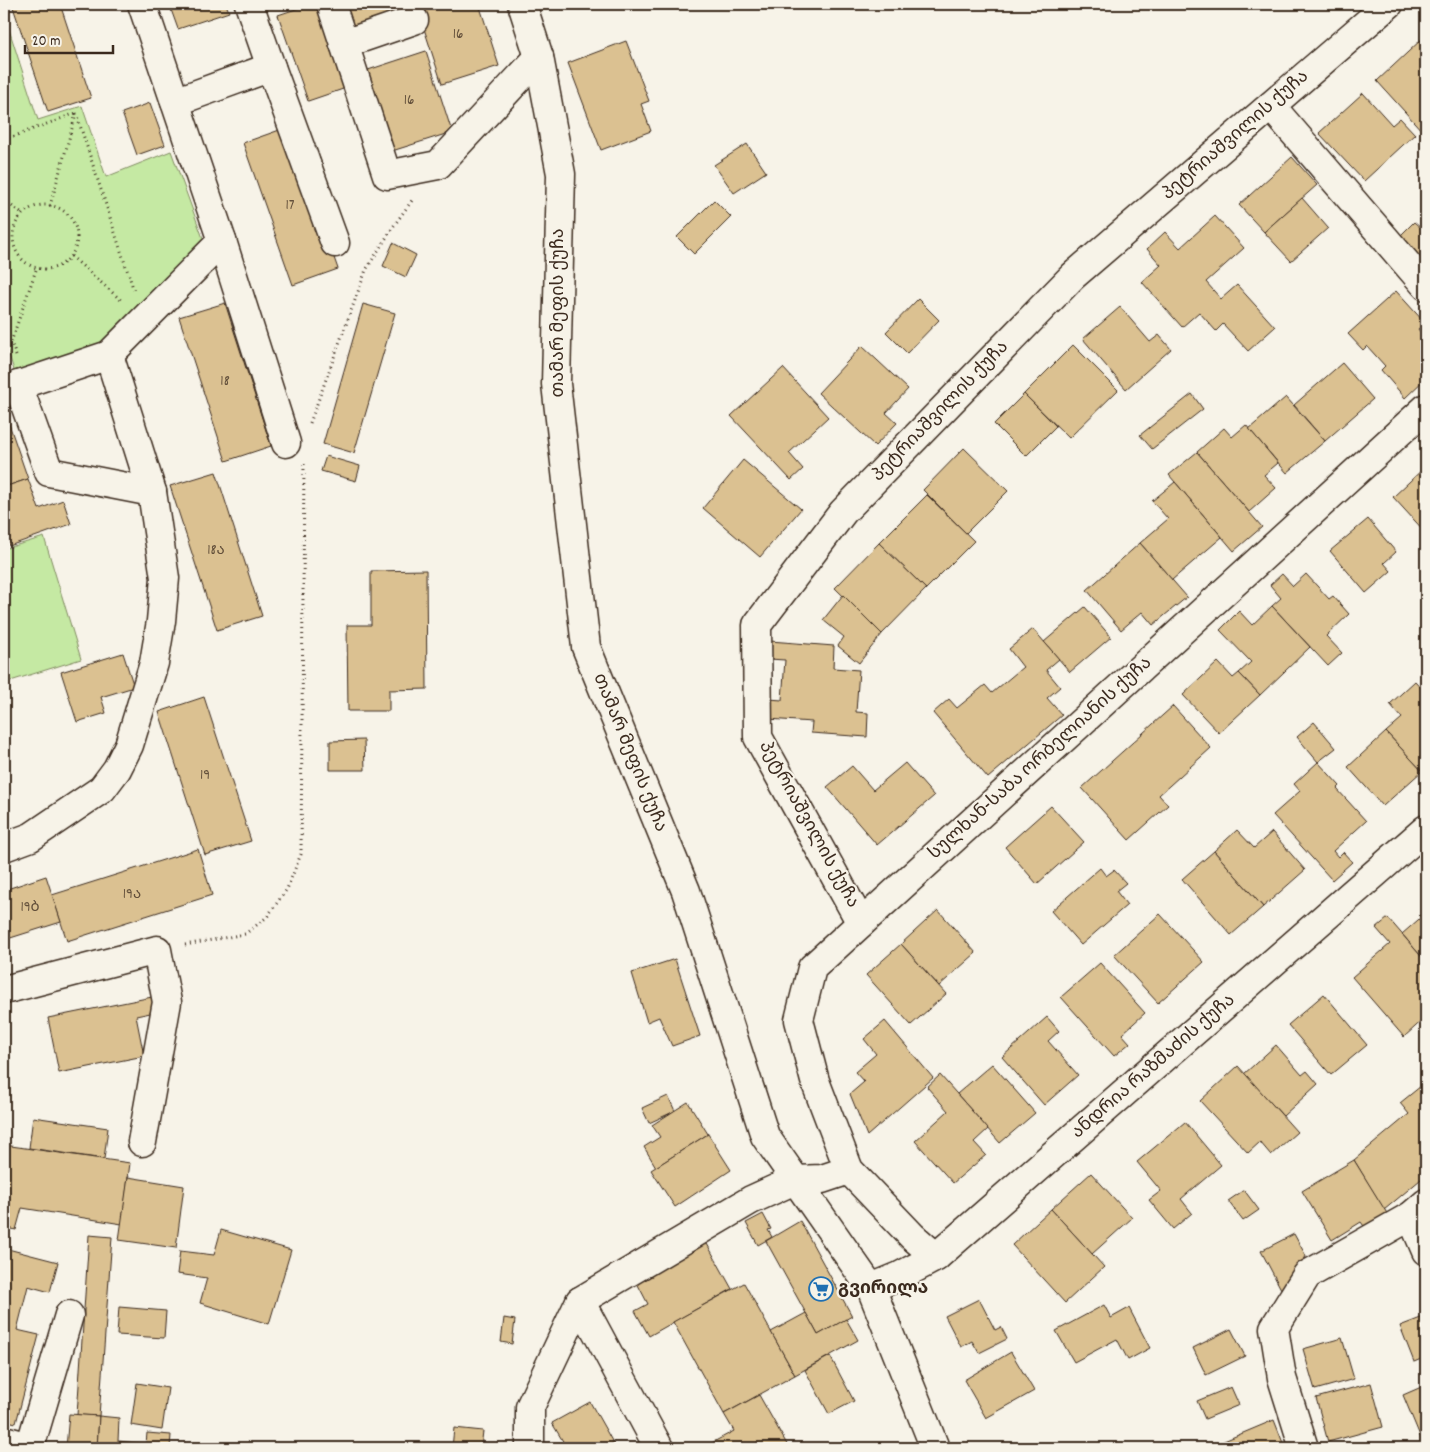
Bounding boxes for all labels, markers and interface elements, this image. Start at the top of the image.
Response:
scale bar [25,22,112,54]
house number: 16 [453,24,463,46]
text: 20 m [32,31,60,53]
street label: პეტრიაშვილის ქუჩა [1157,65,1315,207]
house number: 16 [404,90,414,112]
house number: 17 [285,195,295,217]
street label: თამარ მეფის ქუჩა [547,228,572,398]
street label: პეტრიაშვილის ქუჩა [867,336,1015,488]
house number: 18 [220,371,230,393]
house number: 18ა [207,540,225,562]
street label: სულხან-საბა ორბელიანის ქუჩა [924,652,1158,866]
street label: თამარ მეფის ქუჩა [586,670,672,836]
street label: პეტრიაშვილის ქუჩა [752,737,864,913]
house number: 19 [200,765,210,787]
house number: 19ა [123,884,141,906]
house number: 19ბ [20,897,40,919]
street label: ანდრია რაზმაძის ქუჩა [1067,989,1241,1145]
supermarket icon: გვირილა [808,1276,834,1302]
place label: გვირილა [838,1277,928,1302]

